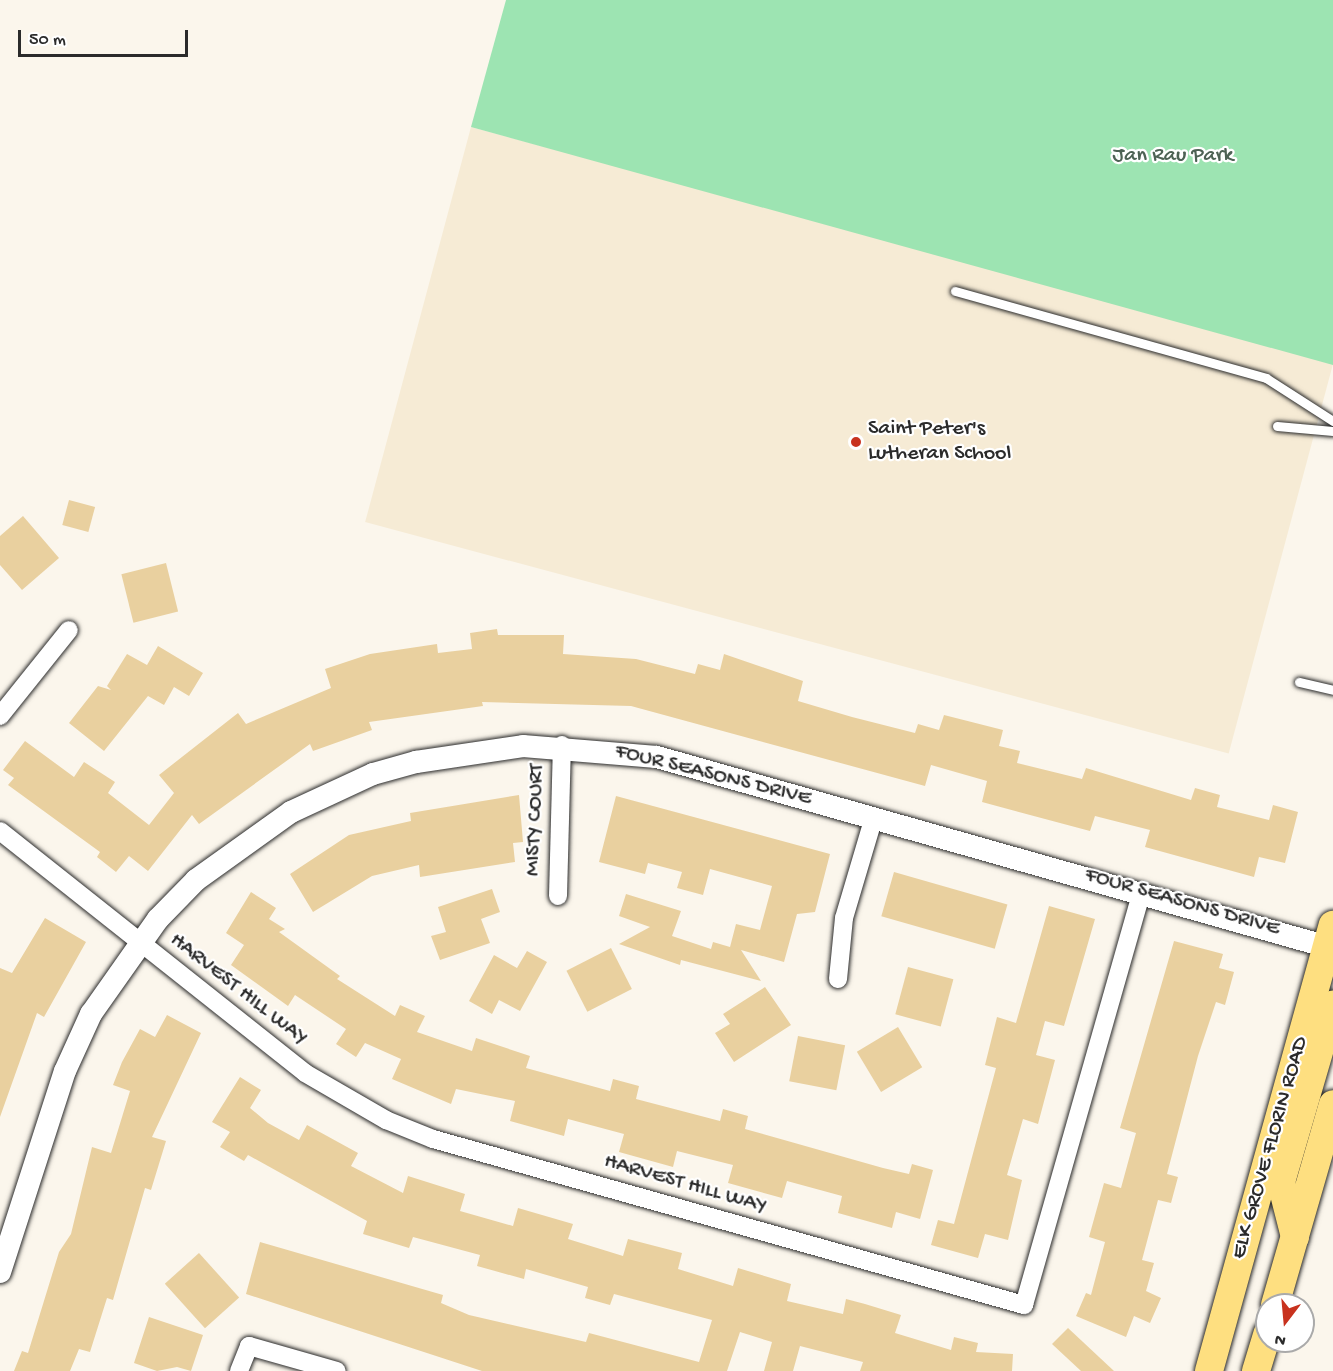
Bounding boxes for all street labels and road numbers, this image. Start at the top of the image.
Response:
street label: FOUR SEASONS DRIVE [612,739,814,813]
street label: MISTY COURT [521,763,551,877]
street label: FOUR SEASONS DRIVE [1082,863,1282,943]
street label: HARVEST HILL WAY [164,928,312,1052]
street label: ELK GROVE FLORIN ROAD [1227,1034,1315,1262]
street label: HARVEST HILL WAY [601,1149,769,1221]

